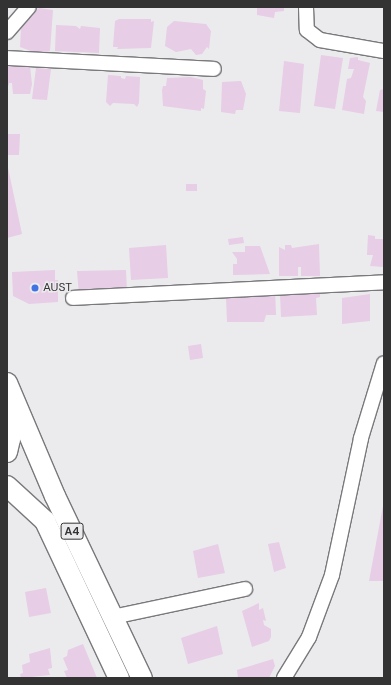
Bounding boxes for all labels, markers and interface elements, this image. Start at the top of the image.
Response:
place label: AUST [43,281,72,295]
marker: AUST [30,283,40,293]
road number: A4 [60,522,84,540]

